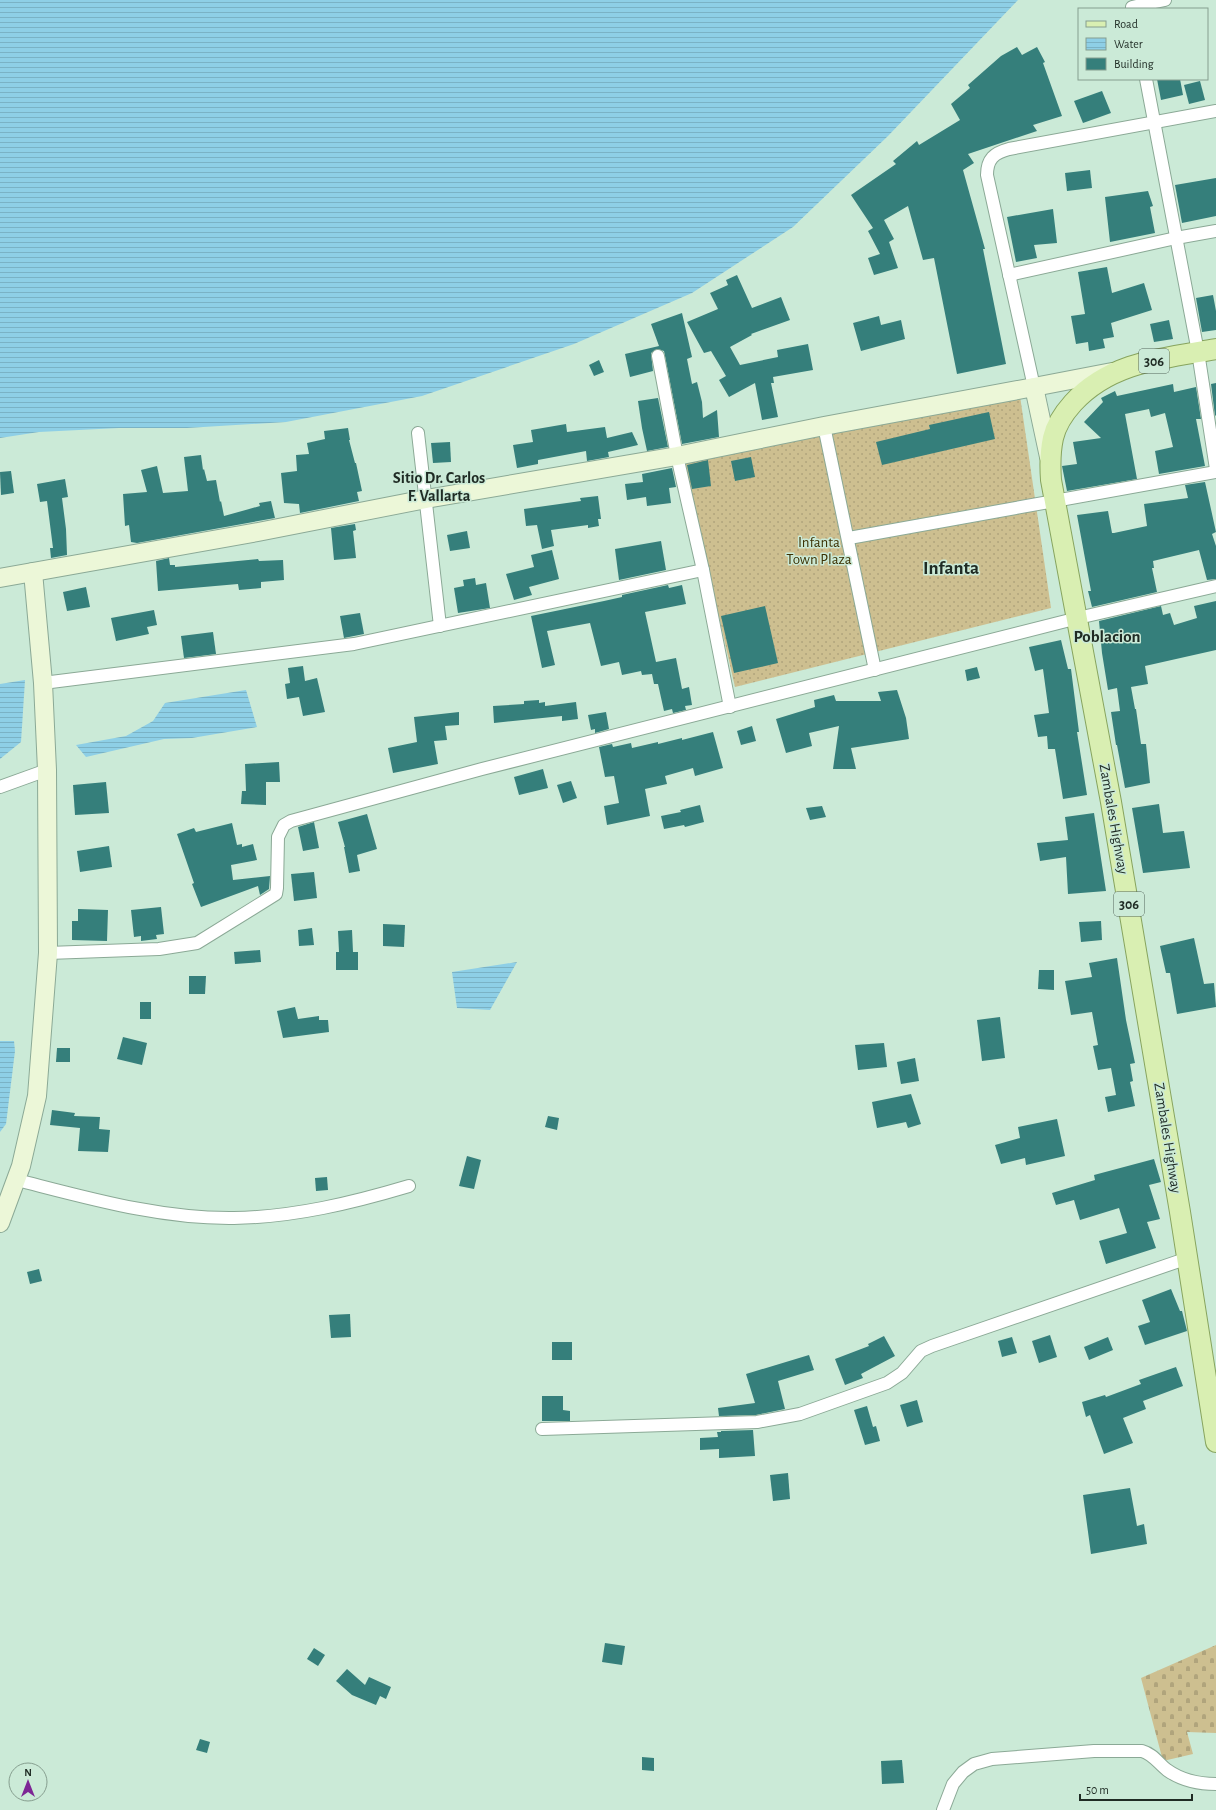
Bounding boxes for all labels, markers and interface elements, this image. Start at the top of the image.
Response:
legend [1078,8,1208,80]
text: Road [1114,18,1138,30]
text: Water [1114,38,1143,50]
text: Building [1114,58,1154,70]
road number: 306 [1139,349,1169,373]
district label: Sitio Dr. Carlos F. Vallarta [393,470,485,504]
park label: Infanta Town Plaza [786,535,852,567]
district label: Infanta [923,559,979,578]
district label: Poblacion [1073,628,1141,645]
street label: Zambales Highway [1096,763,1131,876]
road number: 306 [1114,892,1144,916]
street label: Zambales Highway [1151,1082,1184,1195]
north arrow [8,1762,48,1802]
text: N [24,1767,32,1778]
scale bar [1080,1776,1192,1802]
text: 50 m [1086,1784,1109,1796]

